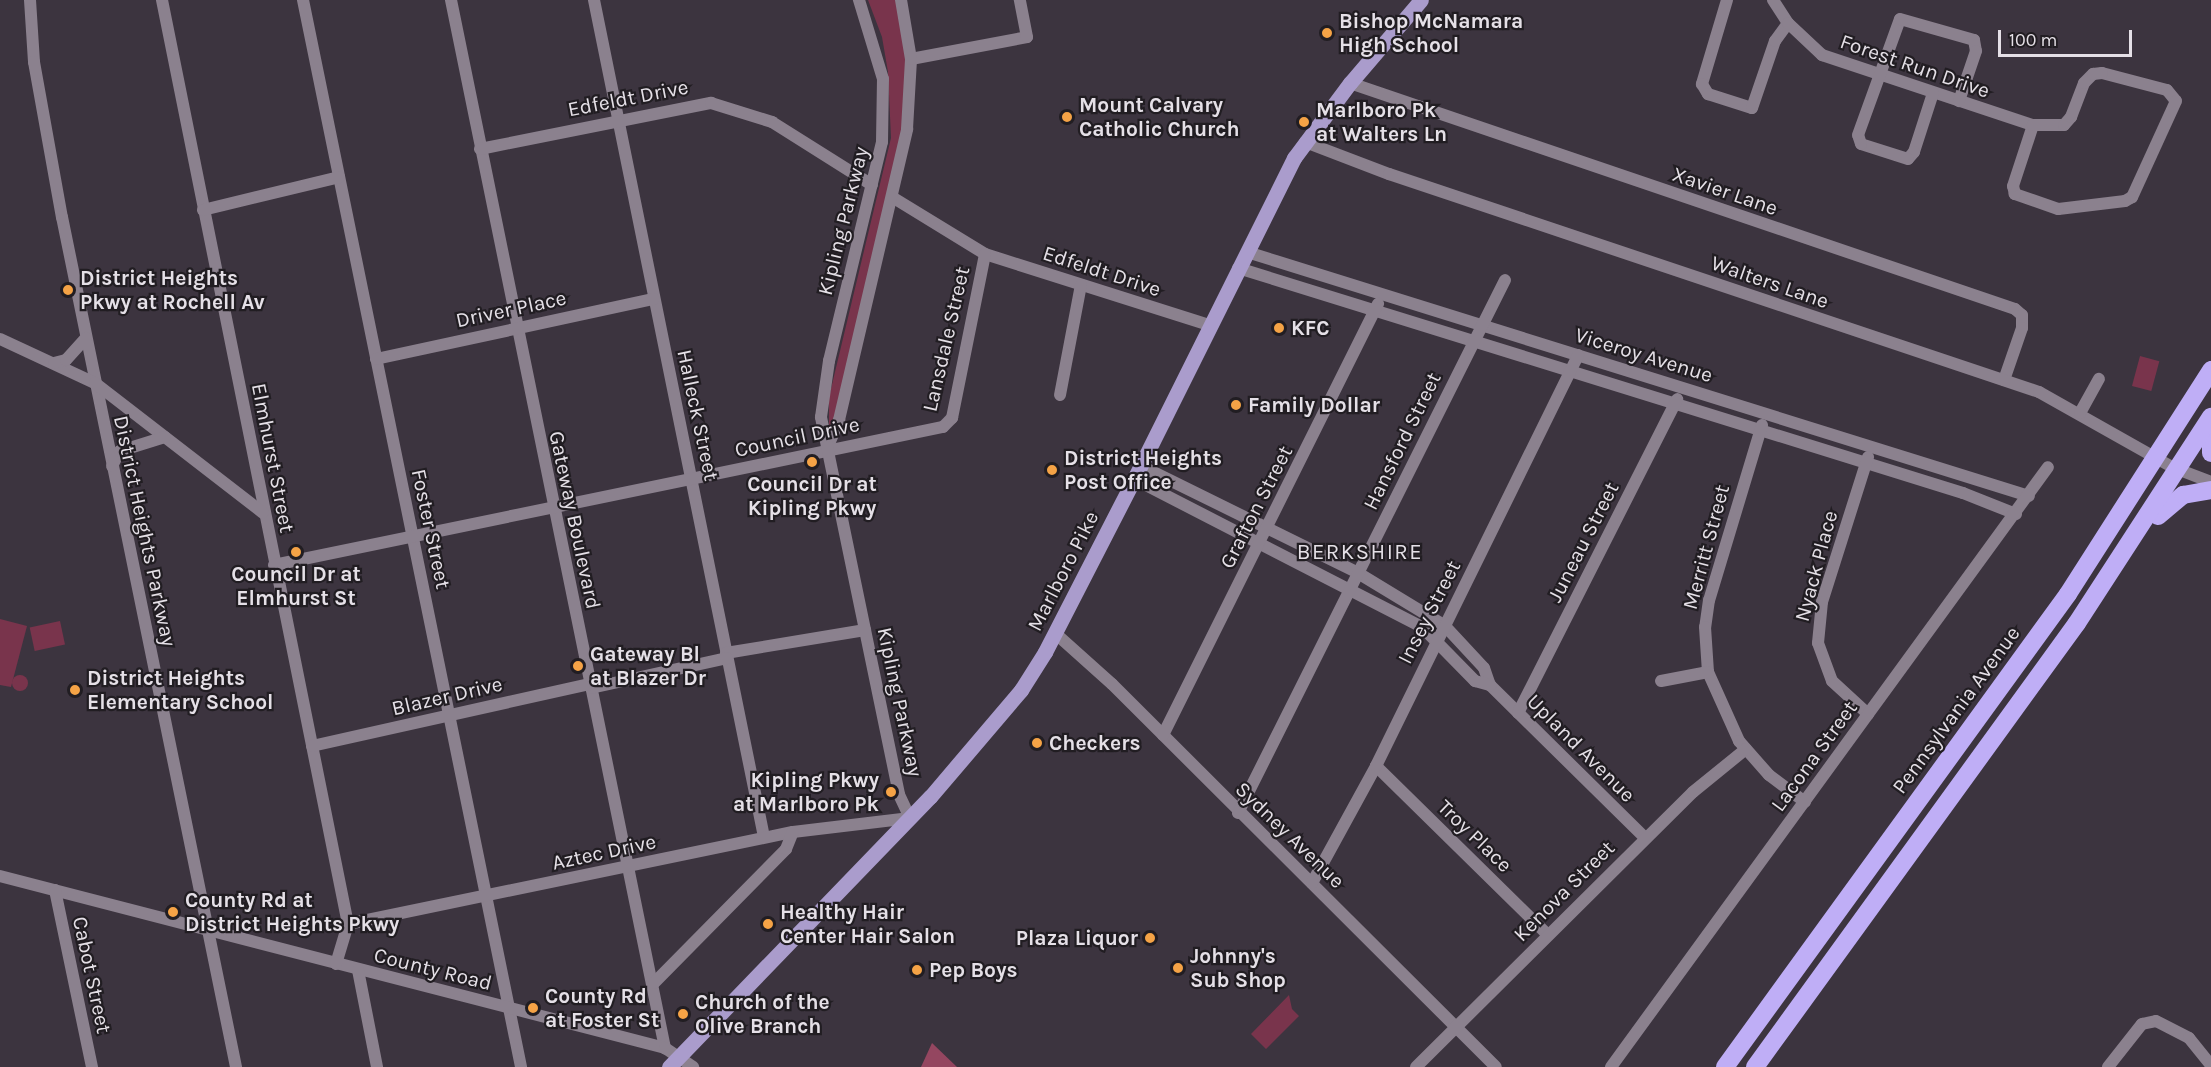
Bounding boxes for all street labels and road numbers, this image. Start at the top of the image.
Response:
street label: Forest Run Drive [1837,29,1993,103]
street label: Edfeldt Drive [565,74,691,122]
street label: Kipling Parkway [812,144,874,298]
street label: Xavier Lane [1669,161,1781,221]
street label: Edfeldt Drive [1040,240,1164,302]
street label: Walters Lane [1708,250,1832,314]
street label: Lansdale Street [917,264,975,414]
street label: Driver Place [453,285,569,333]
street label: Viceroy Avenue [1572,322,1716,388]
street label: Halleck Street [672,347,724,483]
street label: Hansford Street [1358,368,1446,514]
street label: Elmhurst Street [246,381,300,535]
street label: Council Drive [732,411,862,463]
street label: District Heights Parkway [108,413,182,649]
street label: Gateway Boulevard [544,429,606,611]
street label: Grafton Street [1214,441,1298,573]
street label: Foster Street [406,467,456,591]
street label: Juneau Street [1542,478,1624,606]
street label: Merritt Street [1677,482,1735,612]
street label: Marlboro Pike [1022,507,1104,635]
street label: Nyack Place [1789,508,1843,624]
street label: Insey Street [1392,556,1466,668]
street label: Pennsylvania Avenue [1887,621,2025,799]
street label: Kipling Parkway [872,625,928,779]
street label: Blazer Drive [389,671,505,721]
street label: Upland Avenue [1522,689,1640,807]
street label: Lacona Street [1765,696,1863,816]
street label: Sydney Avenue [1230,777,1350,893]
street label: Troy Place [1433,794,1517,878]
street label: Aztec Drive [550,829,658,875]
street label: Kenova Street [1508,835,1620,947]
street label: Cabot Street [67,914,117,1036]
street label: County Road [371,942,495,996]

